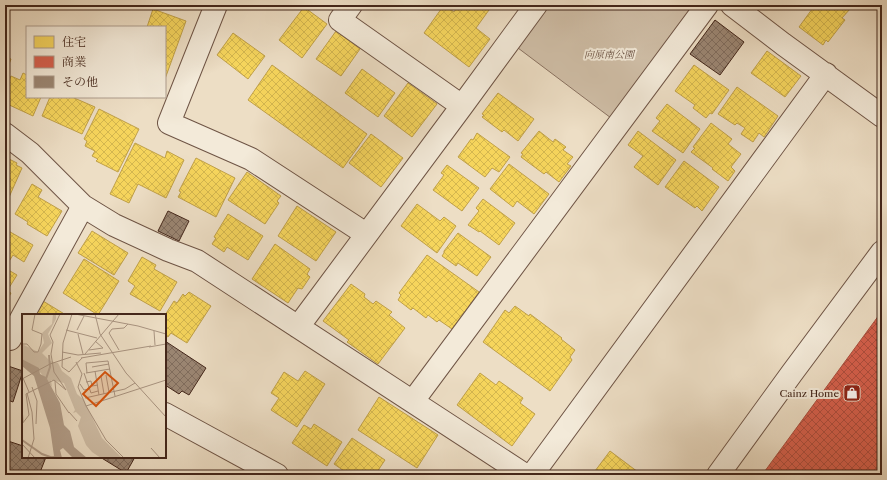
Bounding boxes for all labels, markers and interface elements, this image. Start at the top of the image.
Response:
legend [26,26,166,98]
text: 住宅 [62,34,86,49]
park label: 向原南公園 [584,48,636,61]
text: 商業 [62,54,86,69]
text: その他 [62,74,98,89]
inset map [22,314,166,458]
shop icon: Cainz Home [842,383,862,403]
place label: Cainz Home [780,387,839,400]

